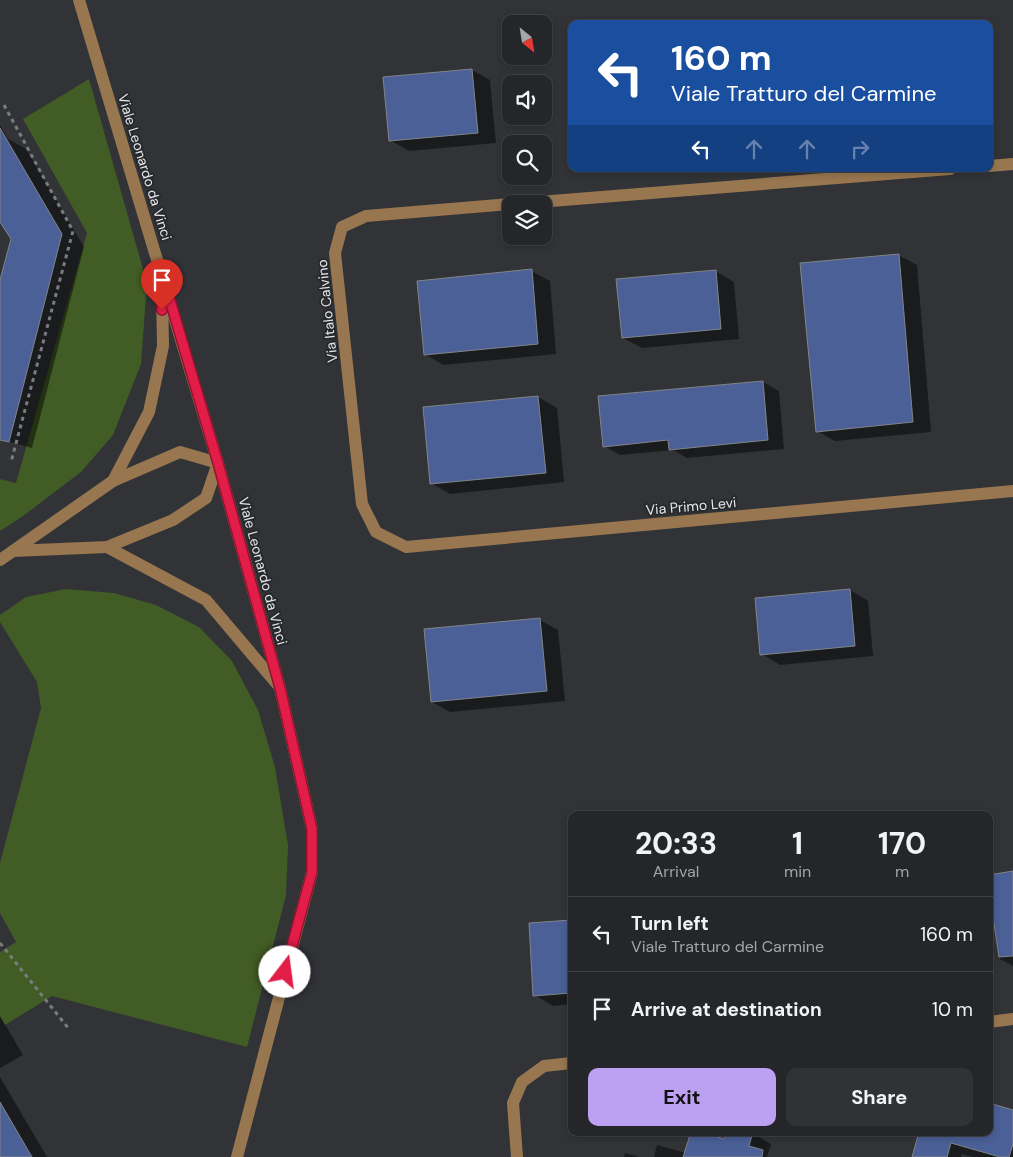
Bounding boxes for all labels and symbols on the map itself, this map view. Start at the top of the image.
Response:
north arrow [502,15,552,65]
street label: Viale Leonardo da Vinci [114,92,176,242]
pin [141,259,183,310]
street label: Via Italo Calvino [313,259,341,363]
street label: Via Primo Levi [645,493,737,519]
street label: Viale Leonardo da Vinci [235,495,291,647]
position arrow [258,945,310,997]

